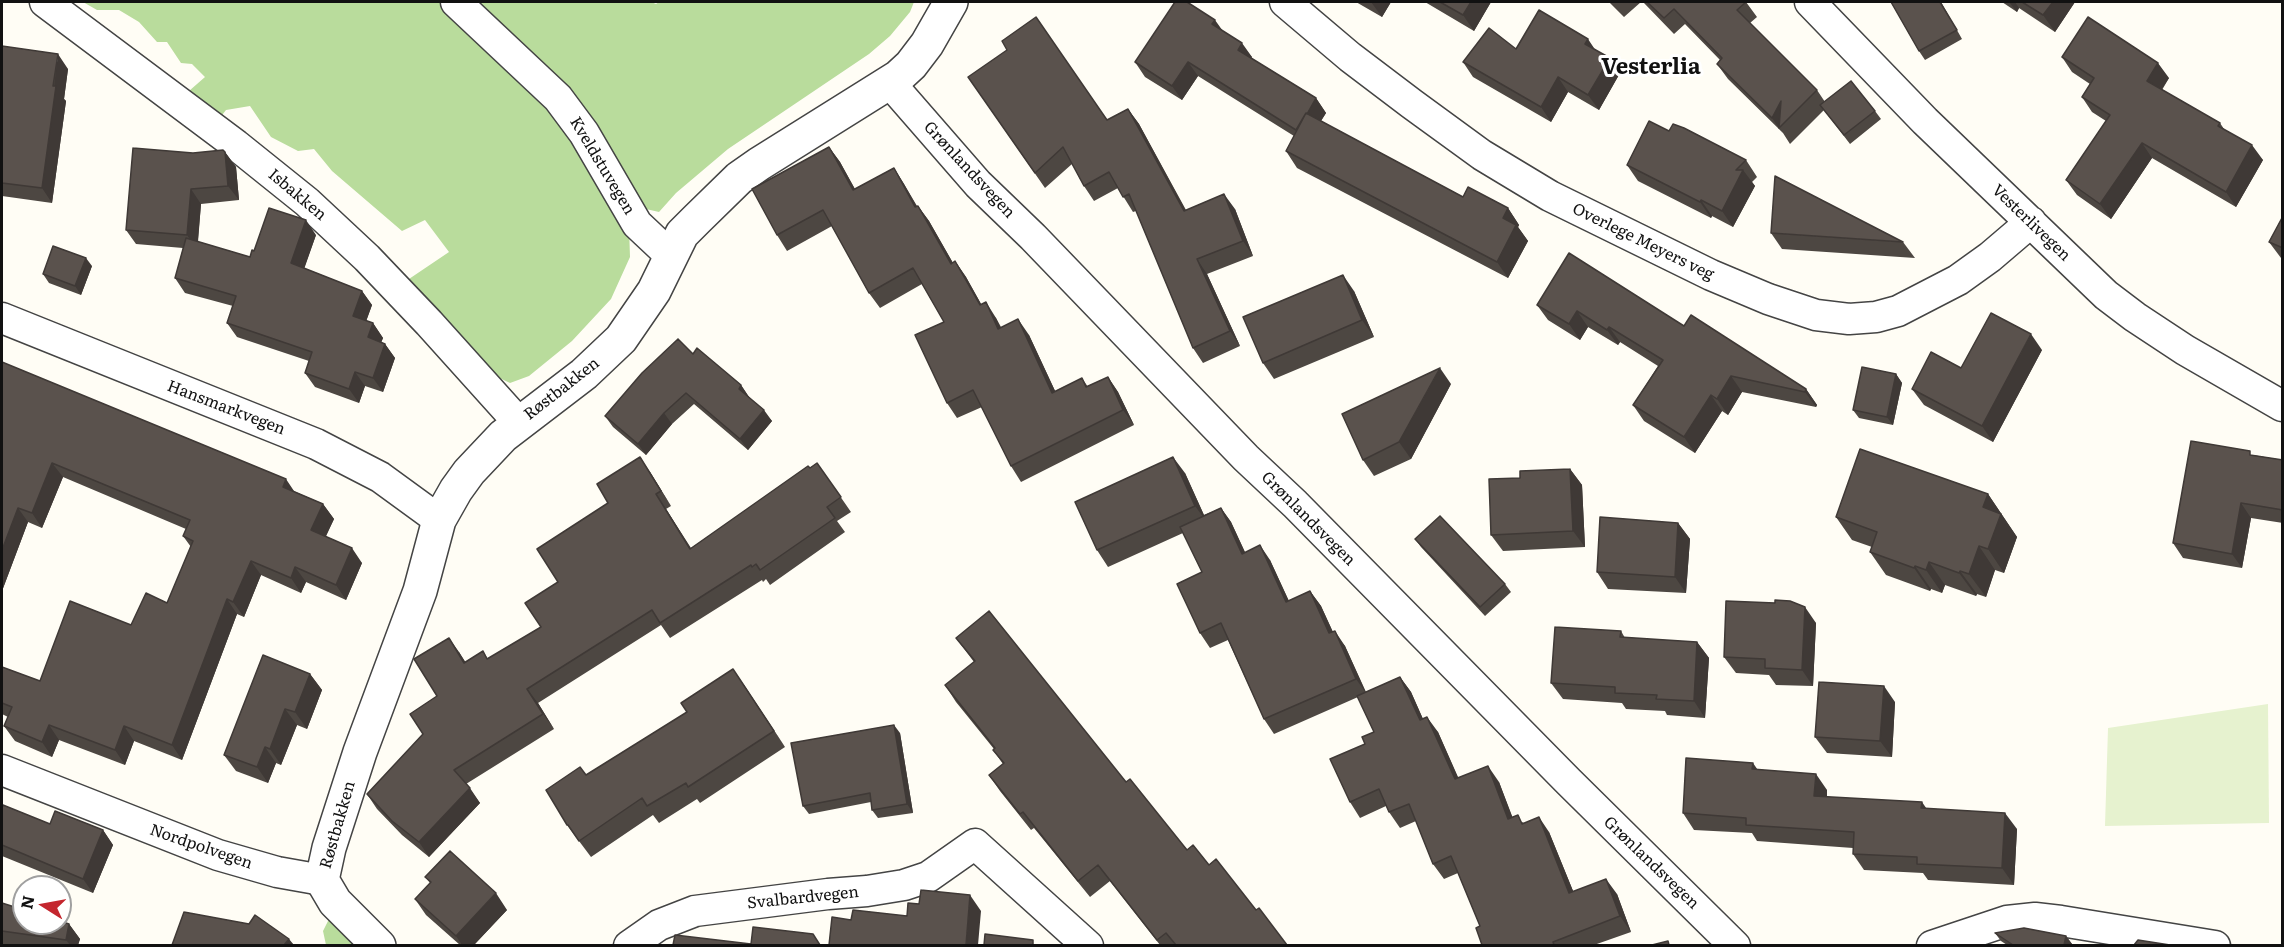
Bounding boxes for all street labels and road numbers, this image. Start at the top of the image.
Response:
street label: Kveldstuvegen [565,114,639,218]
street label: Grønlandsvegen [919,118,1019,222]
street label: Isbakken [264,165,330,225]
street label: Vesterlivegen [1988,181,2074,265]
street label: Overlege Meyers veg [1569,199,1717,285]
street label: Røstbakken [521,354,603,424]
street label: Hansmarkvegen [164,377,288,439]
street label: Grønlandsvegen [1257,468,1359,570]
street label: Røstbakken [316,779,360,871]
street label: Grønlandsvegen [1599,813,1703,913]
street label: Nordpolvegen [147,820,255,874]
street label: Svalbardvegen [746,883,860,913]

